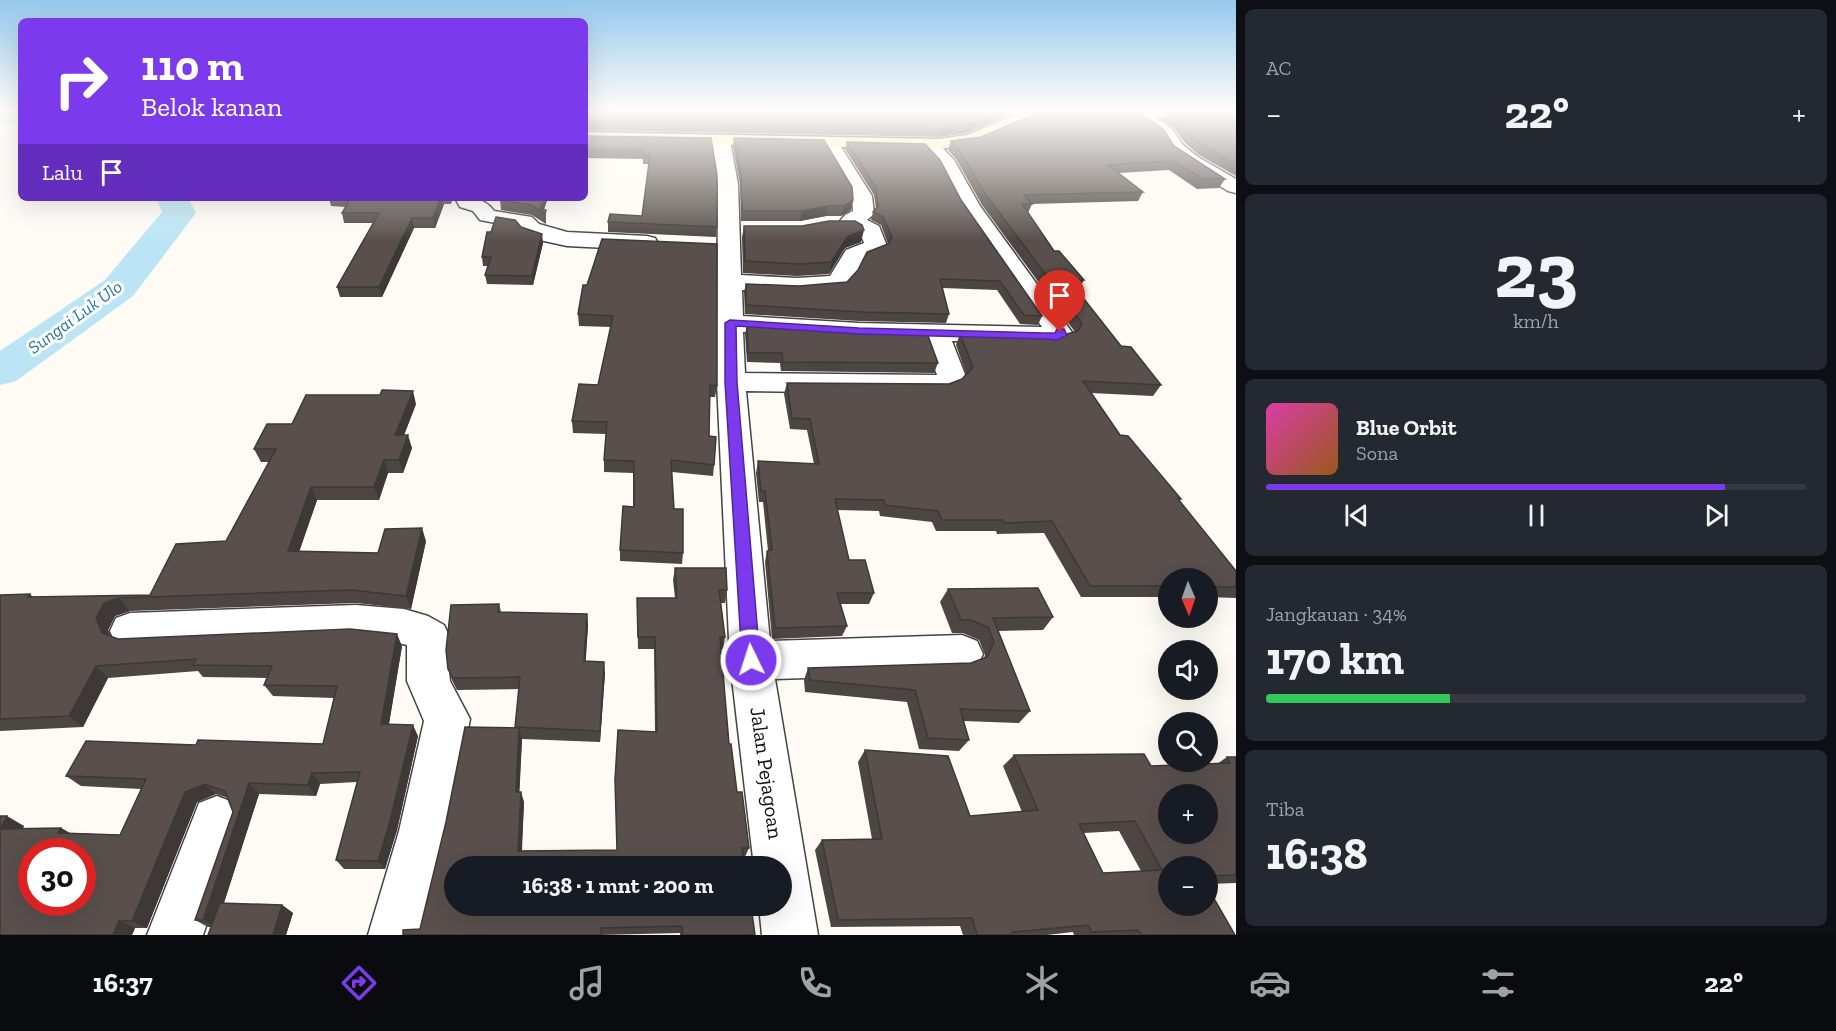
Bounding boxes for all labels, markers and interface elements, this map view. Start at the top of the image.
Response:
text: 110 m [141,40,244,91]
icon: right [42,42,120,120]
text: AC [1266,56,1291,80]
text: 22° [1504,86,1569,140]
text: Belok kanan [141,91,282,123]
text: − [1266,94,1281,133]
text: + [1792,94,1806,133]
icon: arrive [95,156,128,189]
text: Lalu [42,159,83,186]
text: 23 [1494,223,1578,317]
pin [1034,270,1085,332]
water label: Sungai Luk Ulo [24,275,126,359]
icon: arrive [1043,279,1076,312]
text: km/h [1513,309,1559,333]
text: Blue Orbit [1356,414,1456,441]
text: Sona [1356,441,1398,465]
icon: previous [1340,499,1373,532]
icon: pause [1520,499,1553,532]
icon: next [1700,499,1733,532]
north arrow [1158,568,1218,628]
map controls [1158,568,1218,916]
text: Jangkauan · 34% [1266,602,1407,626]
position arrow [719,628,783,692]
text: 170 km [1266,632,1404,686]
button: sound [1158,640,1218,700]
street label: Jalan Pejagoan [744,705,789,841]
button: search [1158,712,1218,772]
button: + [1158,784,1218,844]
text: Tiba [1266,797,1304,821]
text: 16:38 [1266,827,1368,881]
speed limit sign: 30 [18,838,96,916]
button: − [1158,856,1218,916]
text: 16:38 · 1 mnt · 200 m [523,872,713,899]
icon: directions [338,962,380,1004]
icon: music [566,962,608,1004]
icon: phone [794,962,836,1004]
icon: climate [1021,962,1063,1004]
icon: car [1249,962,1291,1004]
icon: filters [1477,962,1519,1004]
text: 16:37 [93,967,153,999]
text: 22° [1704,967,1743,999]

